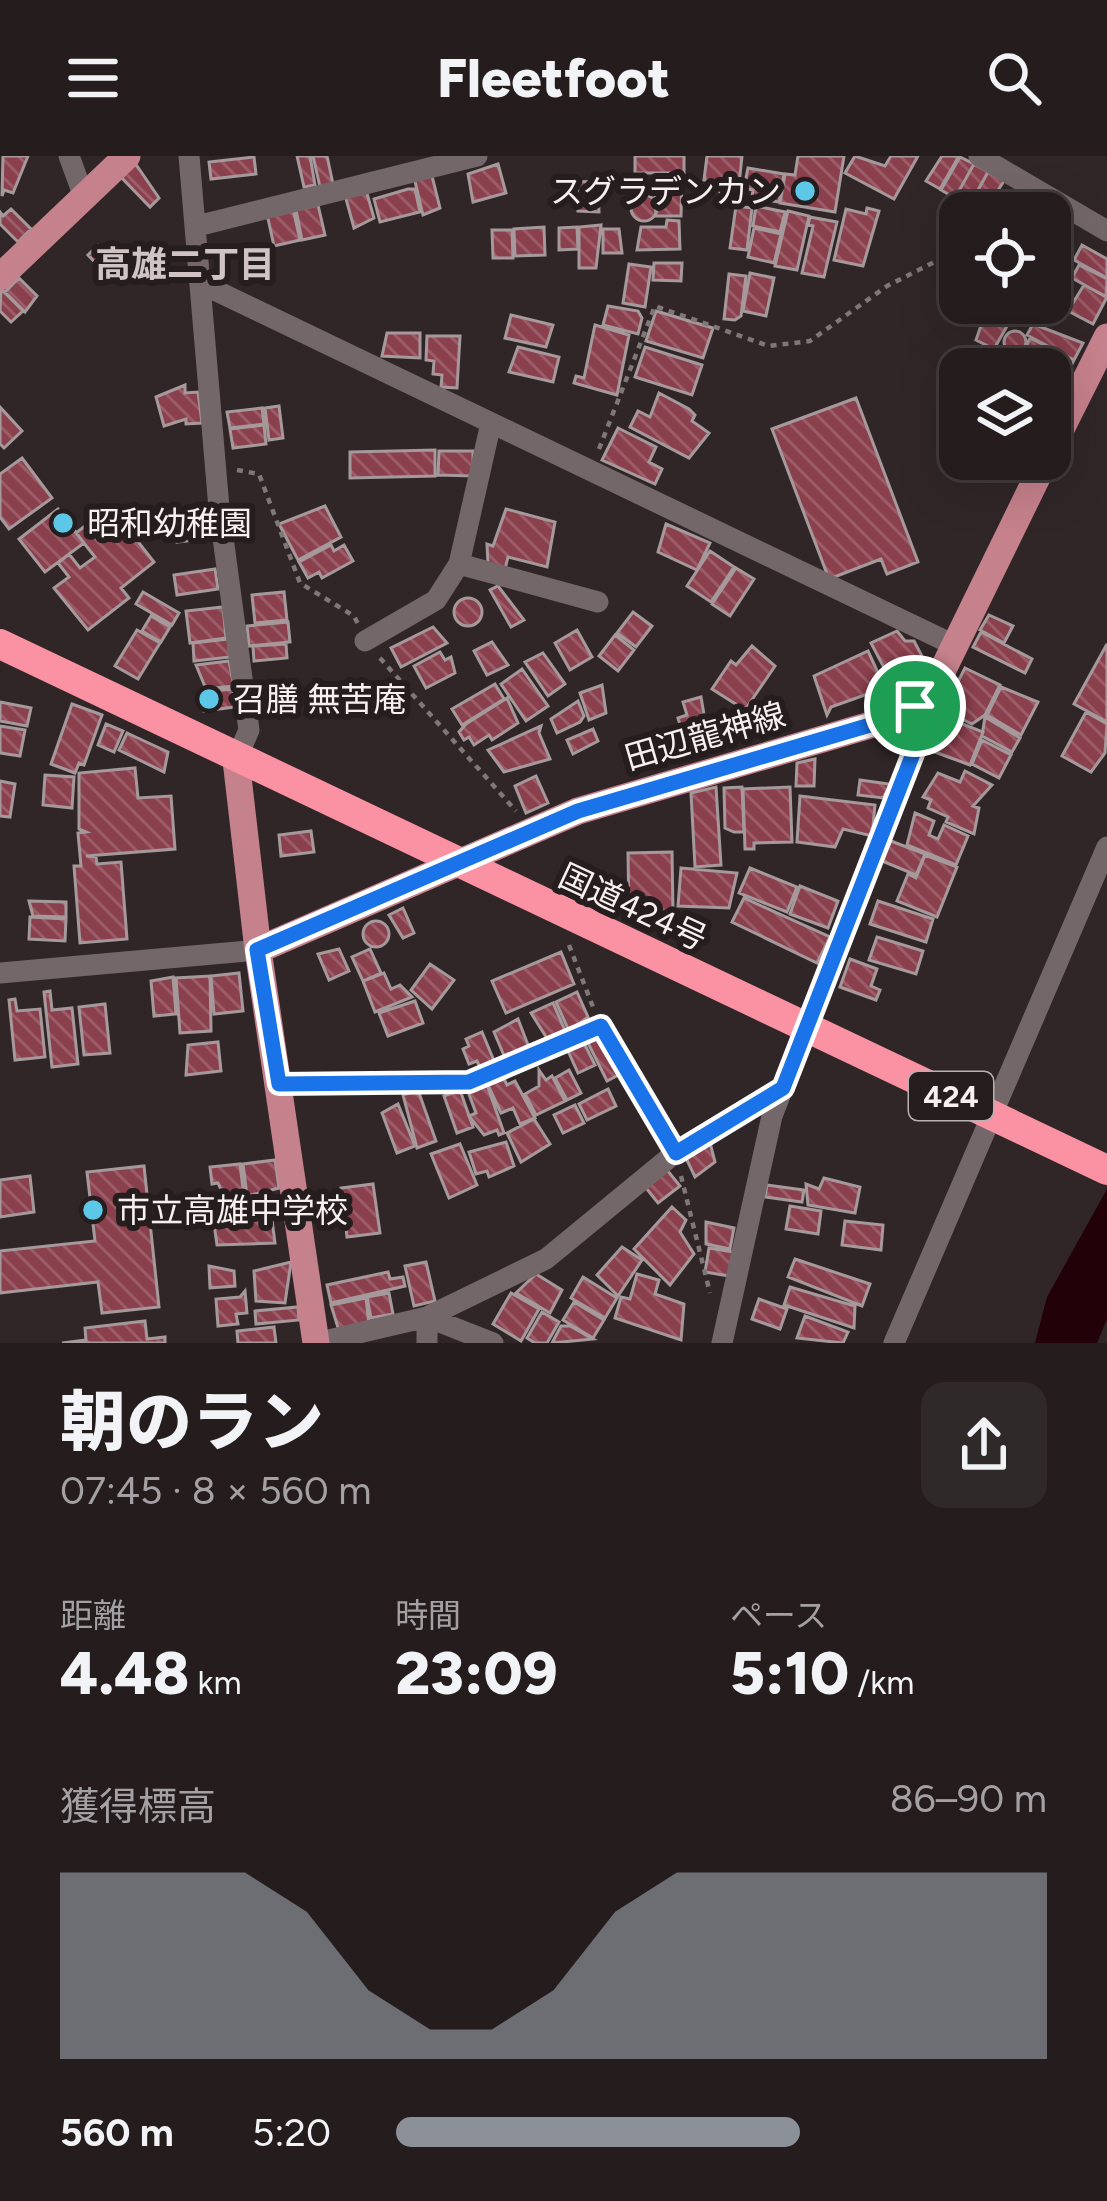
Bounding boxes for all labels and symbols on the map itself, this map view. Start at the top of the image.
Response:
place label: スグラデンカン [550,172,781,211]
marker: スグラデンカン [792,178,818,204]
district label: 高雄二丁目 [95,243,275,286]
place label: 昭和幼稚園 [87,504,252,543]
marker: 昭和幼稚園 [50,510,76,536]
pin [864,655,966,757]
place label: 召膳 無苦庵 [233,680,406,719]
marker: 召膳 無苦庵 [196,686,222,712]
street label: 田辺龍神線 [620,695,790,777]
street label: 国道424号 [553,856,713,958]
road number: 424 [909,1072,993,1120]
place label: 市立高雄中学校 [117,1191,348,1230]
marker: 市立高雄中学校 [80,1197,106,1223]

